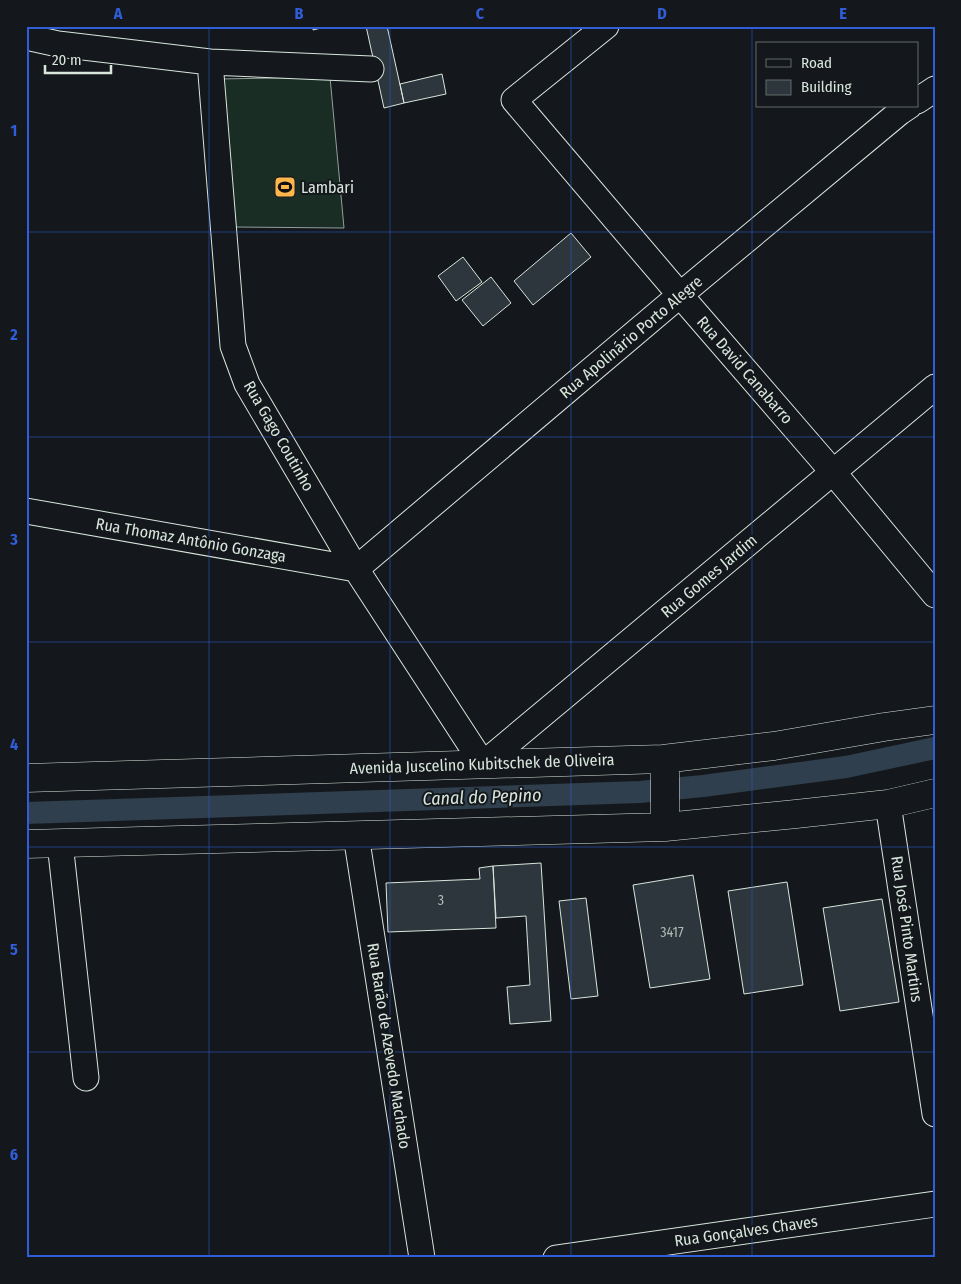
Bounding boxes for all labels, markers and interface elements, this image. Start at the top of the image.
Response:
text: A [113,4,123,23]
text: B [295,4,304,23]
text: C [476,4,485,23]
text: D [657,4,667,23]
text: E [839,4,847,23]
scale bar [45,42,111,74]
legend [756,42,918,108]
text: 20 m [52,51,82,69]
text: Road [801,54,832,72]
text: Building [801,78,852,96]
text: 1 [11,121,17,140]
sports icon: Lambari [273,175,297,199]
place label: Lambari [301,178,354,197]
street label: Rua Apolinário Porto Alegre [556,272,706,402]
street label: Rua David Canabarro [693,312,797,428]
text: 2 [9,325,18,344]
street label: Rua Gago Coutinho [240,378,318,494]
street label: Rua Thomaz Antônio Gonzaga [94,514,288,566]
text: 3 [9,530,18,549]
street label: Rua Gomes Jardim [657,530,761,622]
text: 4 [10,735,18,754]
street label: Avenida Juscelino Kubitschek de Oliveira [349,750,615,778]
water label: Canal do Pepino [422,784,542,810]
street label: Rua José Pinto Martins [887,855,927,1003]
house number: 3 [438,892,444,909]
house number: 3417 [660,924,684,941]
text: 5 [10,940,18,959]
street label: Rua Barão de Azevedo Machado [363,942,415,1150]
text: 6 [10,1145,18,1164]
street label: Rua Gonçalves Chaves [673,1212,819,1250]

